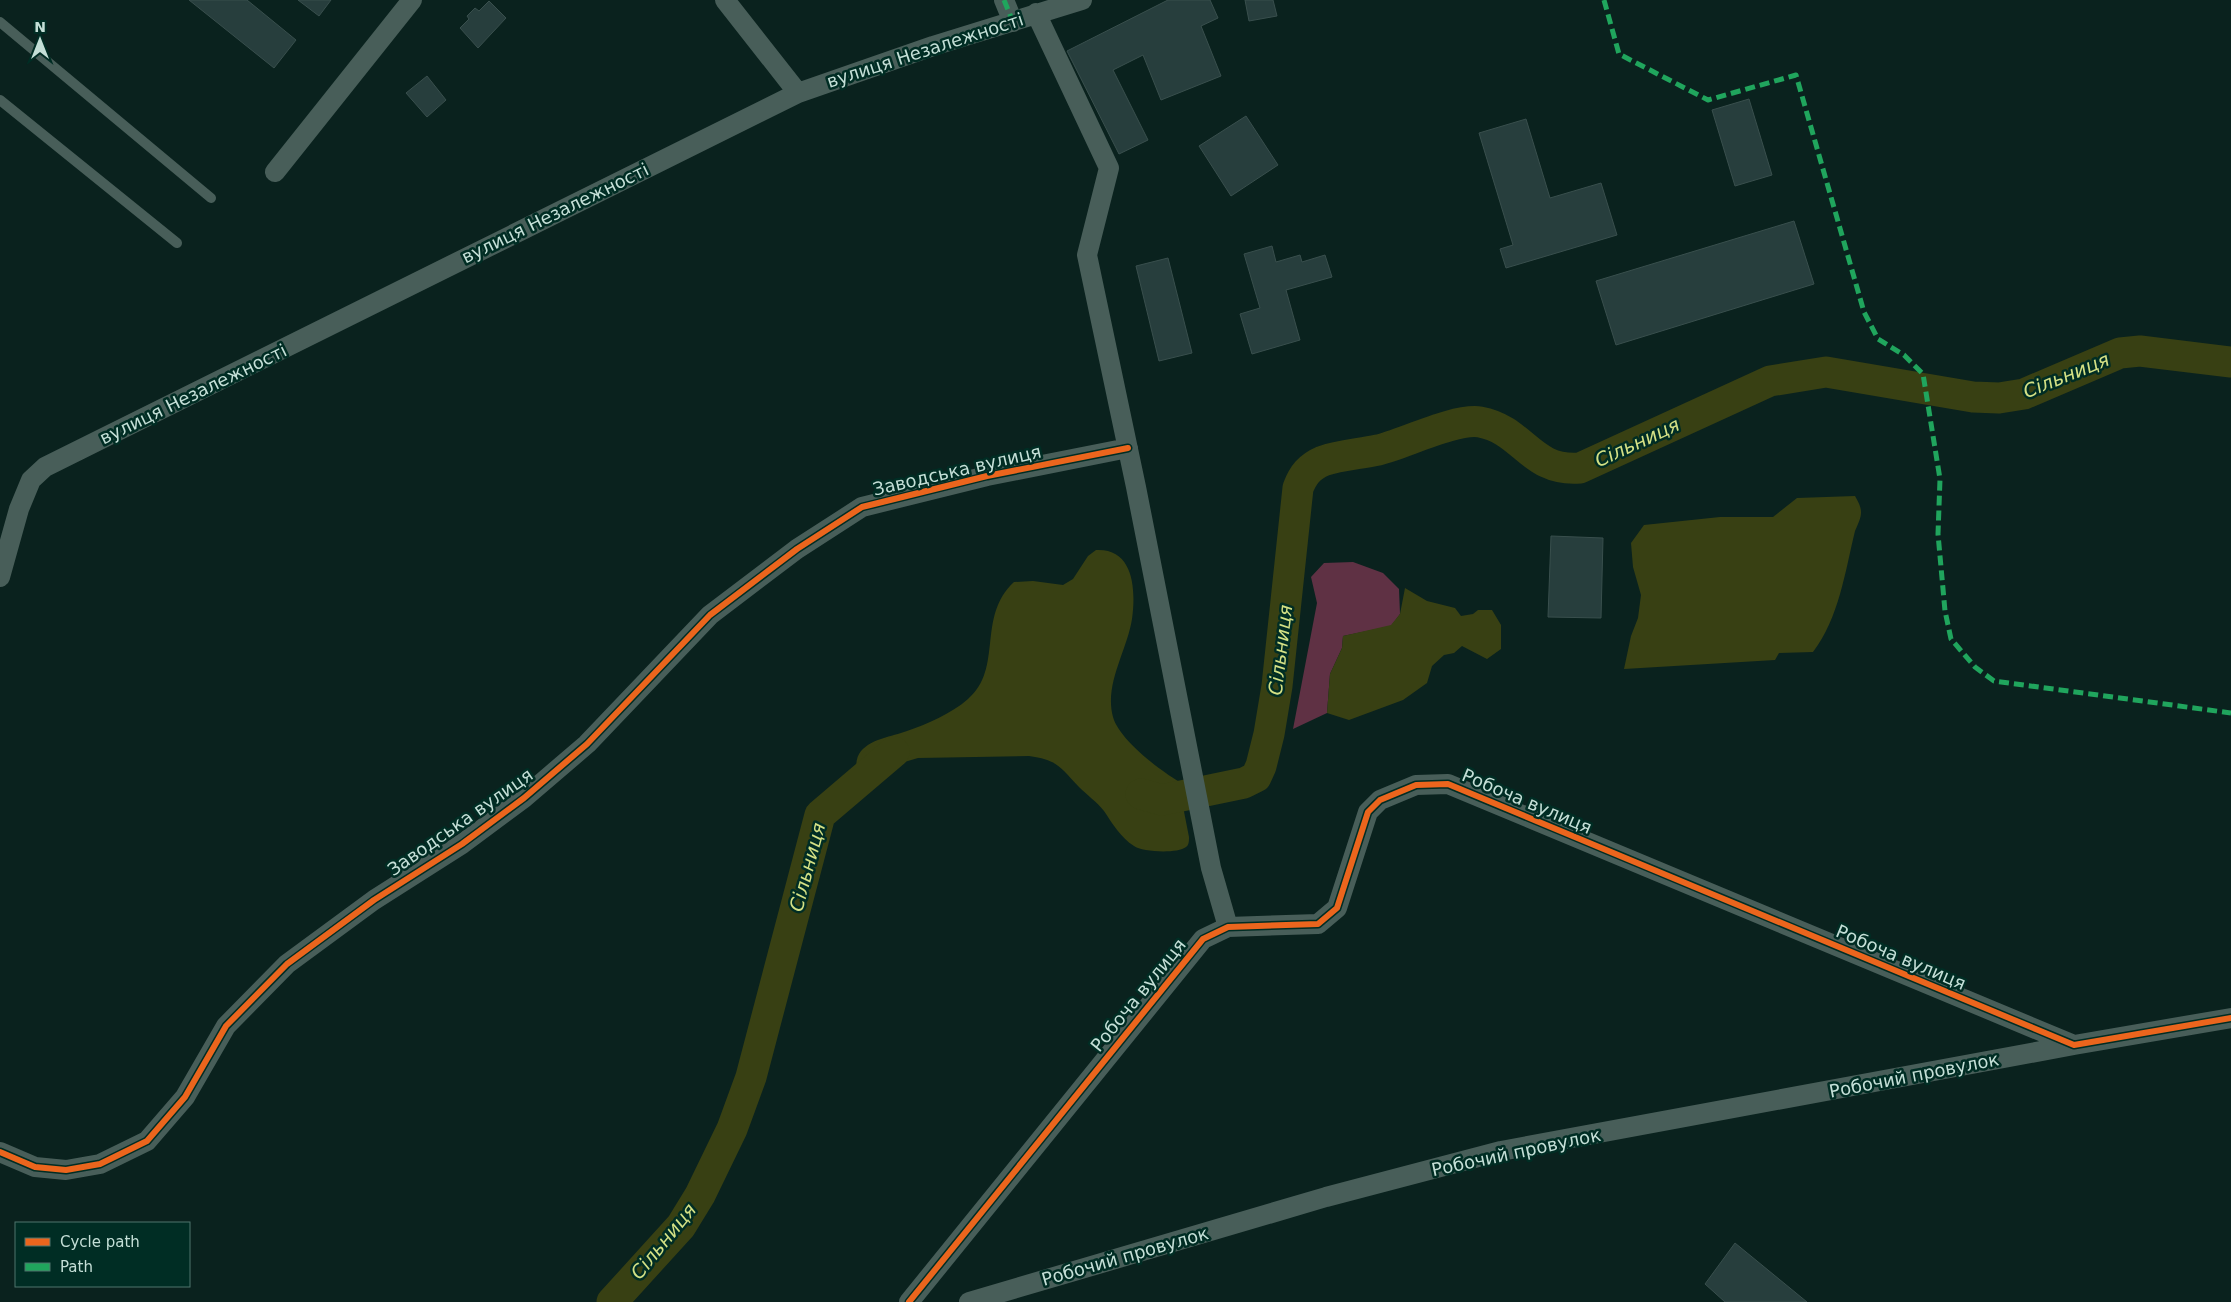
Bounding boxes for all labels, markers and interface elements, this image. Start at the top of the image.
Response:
street label: вулиця Незалежності [824,8,1026,92]
north arrow [15,15,65,65]
text: N [34,19,46,35]
street label: вулиця Незалежності [458,159,652,267]
street label: вулиця Незалежності [96,340,290,448]
water label: Сільниця [2020,348,2112,402]
water label: Сільниця [1591,413,1683,471]
street label: Заводська вулиця [871,440,1043,500]
water label: Сільниця [1264,603,1296,697]
street label: Заводська вулиця [383,764,537,880]
street label: Робоча вулиця [1459,764,1595,838]
water label: Сільниця [785,820,829,914]
street label: Робоча вулиця [1833,920,1969,994]
street label: Робоча вулиця [1086,934,1190,1056]
street label: Робочий провулок [1827,1048,2001,1102]
street label: Робочий провулок [1429,1124,1603,1180]
water label: Сільниця [626,1199,700,1283]
legend [15,1222,190,1287]
street label: Робочий провулок [1039,1222,1211,1290]
text: Cycle path [60,1233,140,1251]
text: Path [60,1258,93,1276]

